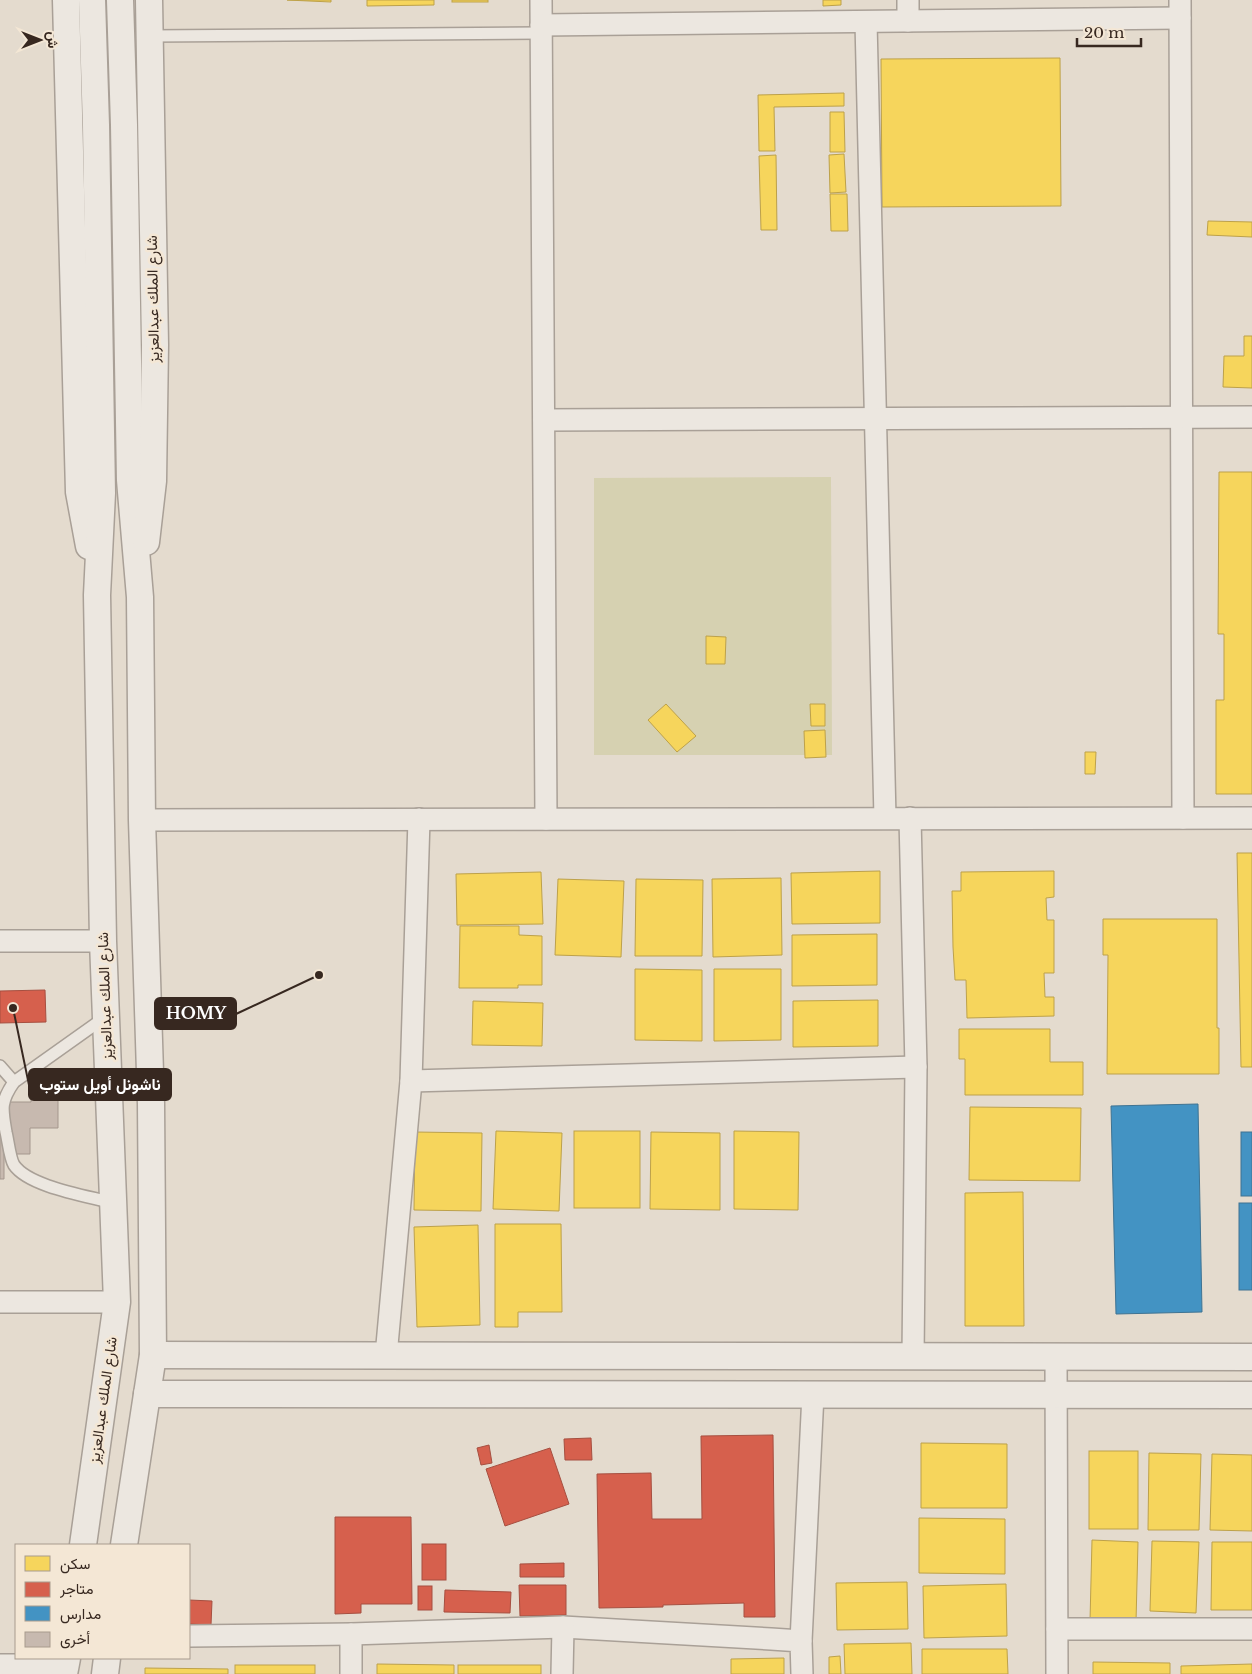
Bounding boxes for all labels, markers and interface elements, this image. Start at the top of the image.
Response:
north arrow [15,15,65,65]
scale bar [1077,15,1141,47]
text: 20 m [1084,23,1124,42]
text: ش [44,32,62,49]
street label: شارع الملك عبدالعزيز [142,235,165,364]
street label: شارع الملك عبدالعزيز [93,932,118,1061]
callout: HOMY [155,998,236,1029]
text: HOMY [166,1003,227,1023]
callout: ناشونل أويل ستوب [29,1069,171,1100]
text: ناشونل أويل ستوب [39,1074,161,1095]
street label: شارع الملك عبدالعزيز [84,1335,123,1466]
legend [15,1544,190,1659]
text: سكن [60,1554,90,1574]
text: متاجر [59,1579,94,1598]
text: مدارس [60,1604,101,1624]
text: أخرى [60,1629,90,1649]

